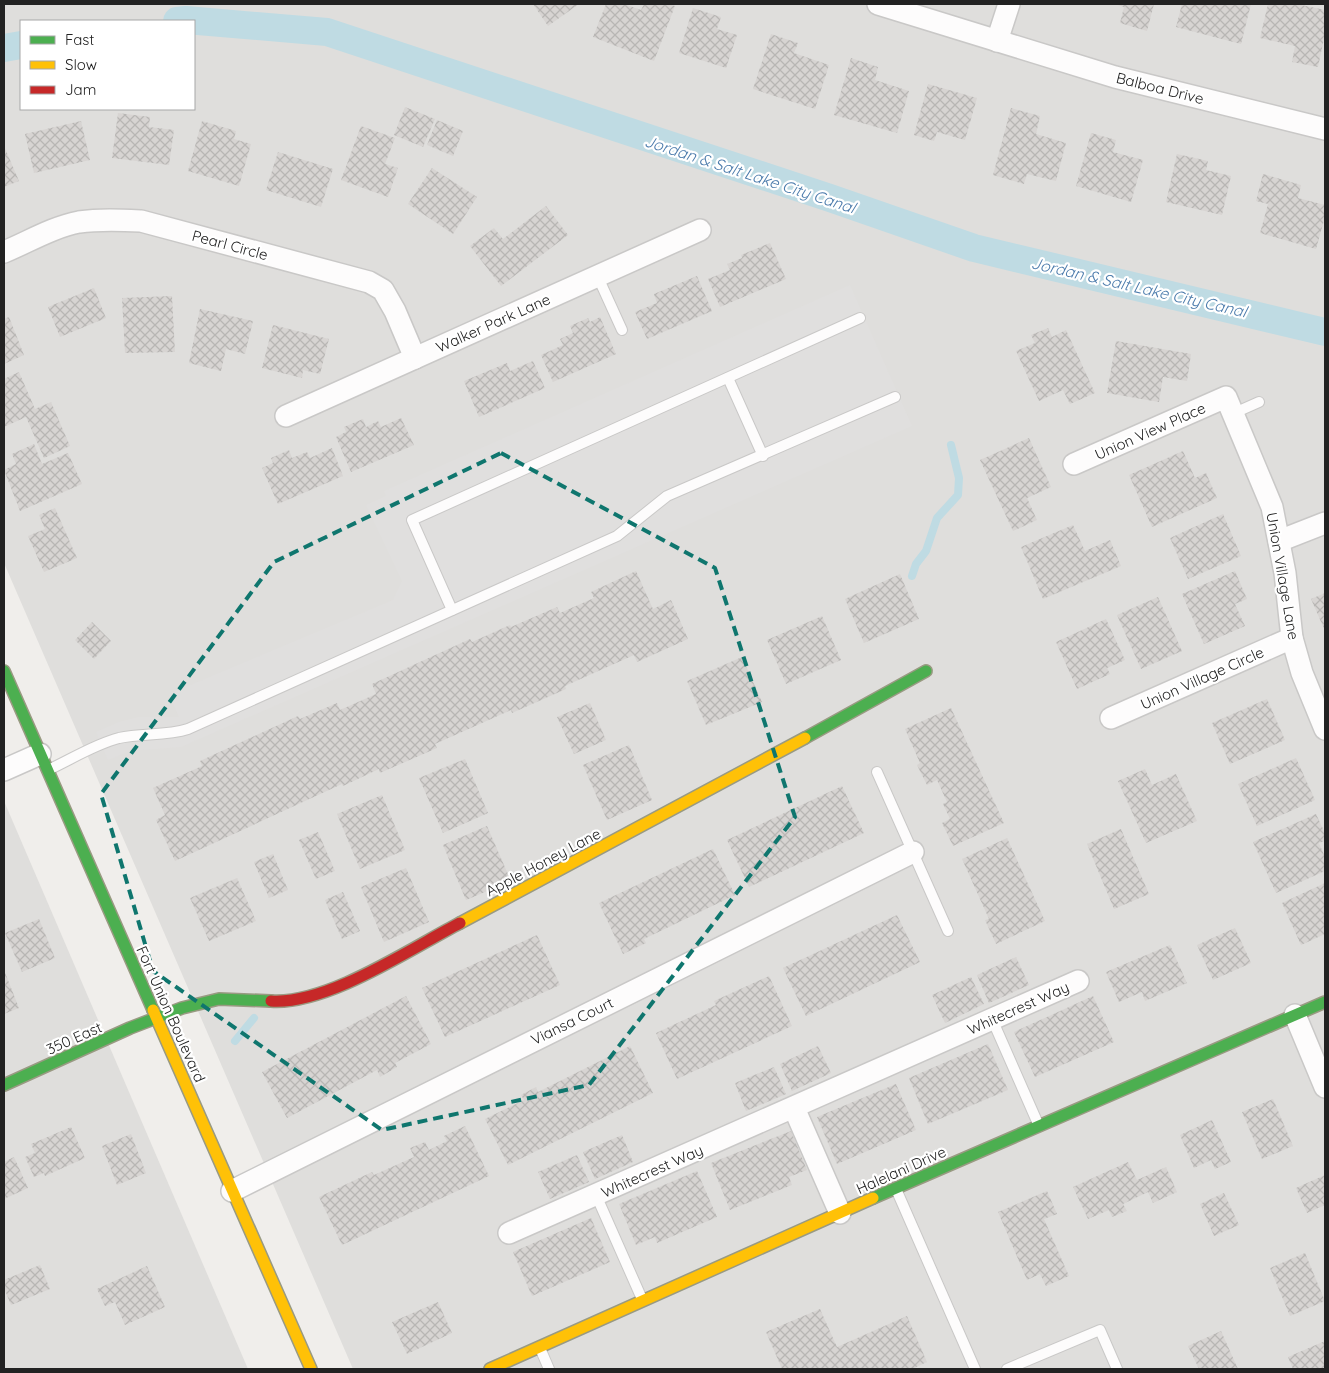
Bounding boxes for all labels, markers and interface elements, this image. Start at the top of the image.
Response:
legend [20,20,195,110]
text: Fast [65,30,94,49]
text: Slow [65,55,97,74]
street label: Balboa Drive [1114,68,1206,108]
text: Jam [65,80,96,99]
water label: Jordan & Salt Lake City Canal [642,130,860,218]
street label: Pearl Circle [190,226,270,264]
water label: Jordan & Salt Lake City Canal [1029,252,1251,322]
street label: Walker Park Lane [433,289,553,357]
street label: Union View Place [1092,398,1208,464]
street label: Union Village Lane [1262,511,1304,641]
street label: Union Village Circle [1137,642,1267,714]
street label: Apple Honey Lane [482,824,604,900]
street label: Fort Union Boulevard [132,943,210,1085]
street label: Whitecrest Way [964,977,1072,1039]
street label: Viansa Court [528,993,616,1049]
street label: 350 East [43,1017,105,1059]
street label: Whitecrest Way [598,1140,706,1202]
street label: Halelani Drive [853,1142,949,1198]

